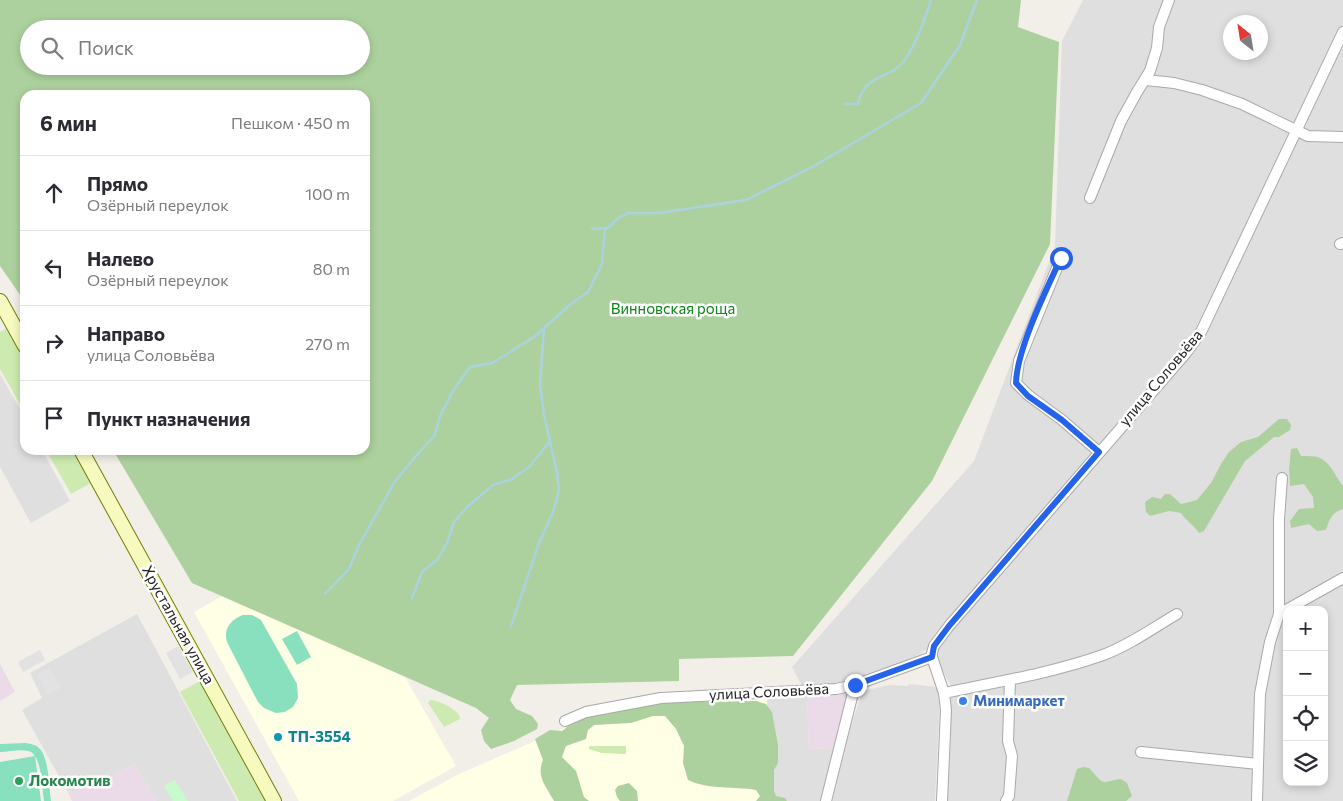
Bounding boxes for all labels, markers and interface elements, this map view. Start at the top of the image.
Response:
north arrow [1223,15,1268,60]
search box [20,20,370,75]
icon: search [38,34,66,62]
text: Поиск [78,36,134,59]
text: 6 мин [40,110,97,135]
text: Пешком · 450 m [231,113,350,132]
text: Прямо [87,172,148,195]
icon: ahead [40,179,68,207]
text: 100 m [305,184,350,203]
text: Озёрный переулок [87,195,229,214]
text: Налево [87,247,154,270]
route start [1050,247,1073,270]
icon: left [40,254,68,282]
text: 80 m [313,259,350,278]
text: Озёрный переулок [87,270,229,289]
park label: Винновская роща [611,299,735,317]
text: Направо [87,322,165,345]
street label: улица Соловьёва [1115,326,1206,429]
icon: right [40,329,68,357]
text: 270 m [305,334,350,353]
text: улица Соловьёва [87,345,215,364]
icon: arrive [40,404,68,432]
text: Пункт назначения [87,407,250,430]
street label: Хрустальная улица [139,562,219,687]
map controls [1283,606,1328,786]
button: + [1283,606,1328,651]
button: − [1283,651,1328,696]
route end [844,674,867,697]
street label: улица Соловьёва [709,679,829,703]
place label: Минимаркет [973,691,1065,709]
marker: Минимаркет [957,695,969,707]
button: locate [1283,696,1328,741]
place label: ТП-3554 [288,727,351,745]
marker: ТП-3554 [272,731,284,743]
button: layers [1283,741,1328,786]
place label: Локомотив [29,771,110,789]
marker: Локомотив [13,775,25,787]

